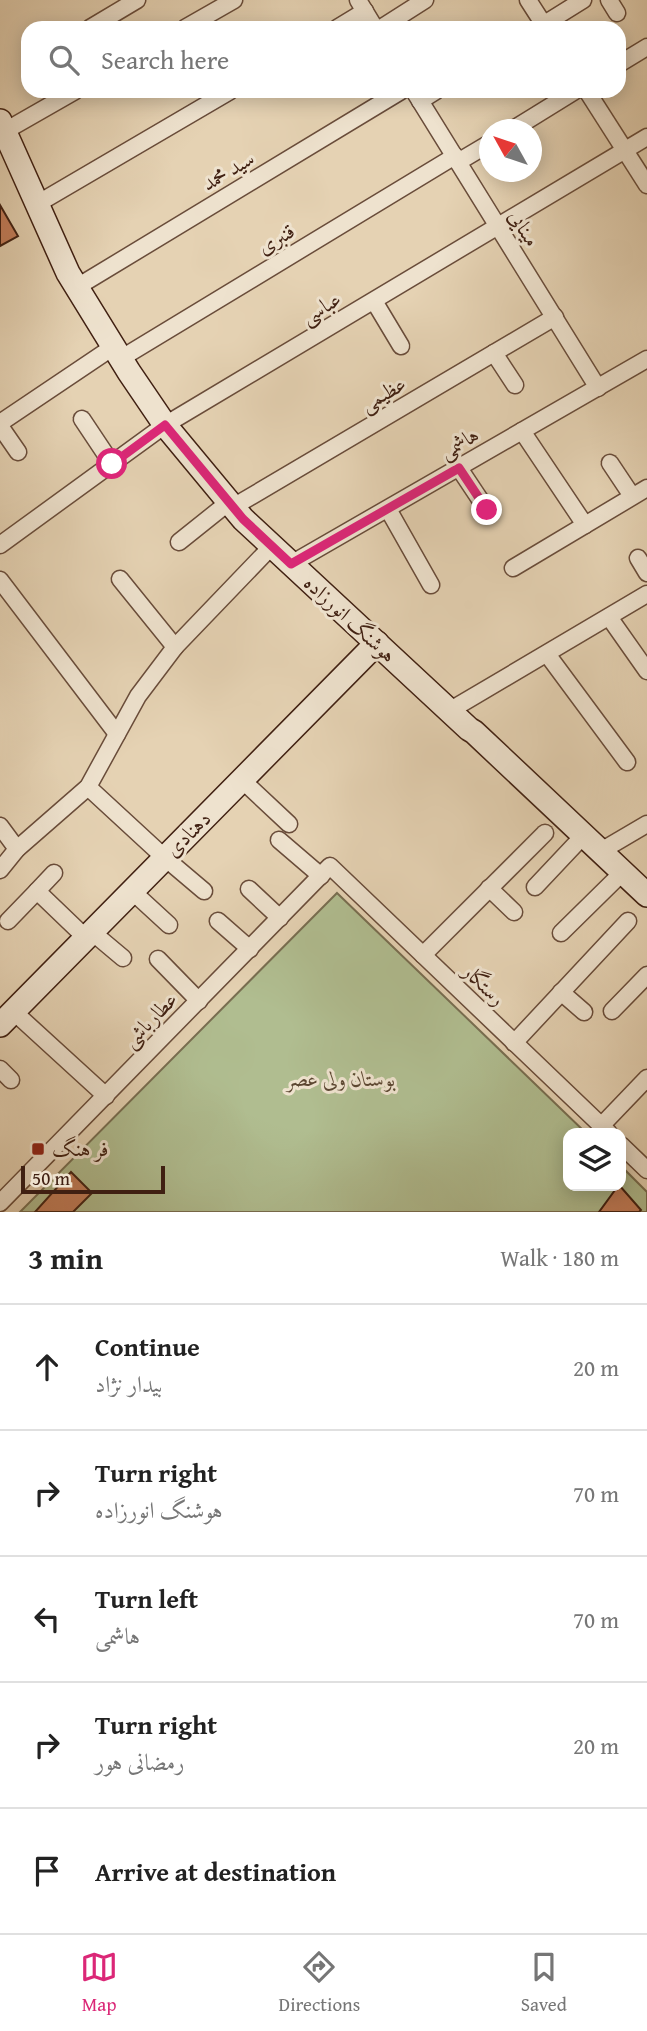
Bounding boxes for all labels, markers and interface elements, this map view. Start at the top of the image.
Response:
search box [21,21,626,98]
text: Search here [101,40,229,79]
icon: search [45,41,83,79]
north arrow [479,119,542,182]
street label: سید محمد [195,143,260,198]
street label: مینایی [501,203,548,252]
street label: قنبری [251,215,300,262]
street label: عباسی [295,283,347,332]
street label: عظیمی [354,368,412,419]
street label: هاشمی [433,419,484,466]
route start [96,448,127,479]
route end [471,494,502,525]
street label: هوشنگ انورزاده [297,568,404,670]
street label: دهنادی [157,803,218,864]
street label: رستگار [455,955,513,1013]
street label: عطارباشی [115,984,184,1055]
park label: بوستان ولی عصر [285,1063,396,1094]
map controls [563,1128,626,1191]
button: layers [563,1128,626,1191]
place label: فر هنگ [52,1133,108,1164]
marker: فر هنگ [30,1141,46,1157]
scale bar [21,1163,164,1195]
text: 50 m [32,1164,70,1192]
text: 3 min [28,1236,103,1280]
text: Walk · 180 m [500,1241,619,1274]
text: Continue [95,1327,200,1366]
icon: ahead [28,1348,66,1386]
text: 20 m [573,1351,619,1384]
text: بیدار نژاد [95,1367,162,1400]
text: Turn right [95,1453,217,1492]
icon: right [28,1474,66,1512]
text: 70 m [573,1477,619,1510]
text: هوشنگ انورزاده [95,1493,223,1526]
text: Turn left [95,1579,198,1618]
icon: left [28,1600,66,1638]
text: 70 m [573,1603,619,1636]
text: هاشمی [95,1619,140,1652]
text: Turn right [95,1705,217,1744]
icon: right [28,1726,66,1764]
text: 20 m [573,1729,619,1762]
text: رمضانی هور [95,1745,184,1778]
icon: arrive [28,1852,66,1890]
text: Arrive at destination [95,1852,336,1891]
tab: Map [80,1948,118,2018]
tab: Directions [279,1948,360,2018]
tab: Saved [521,1948,567,2018]

